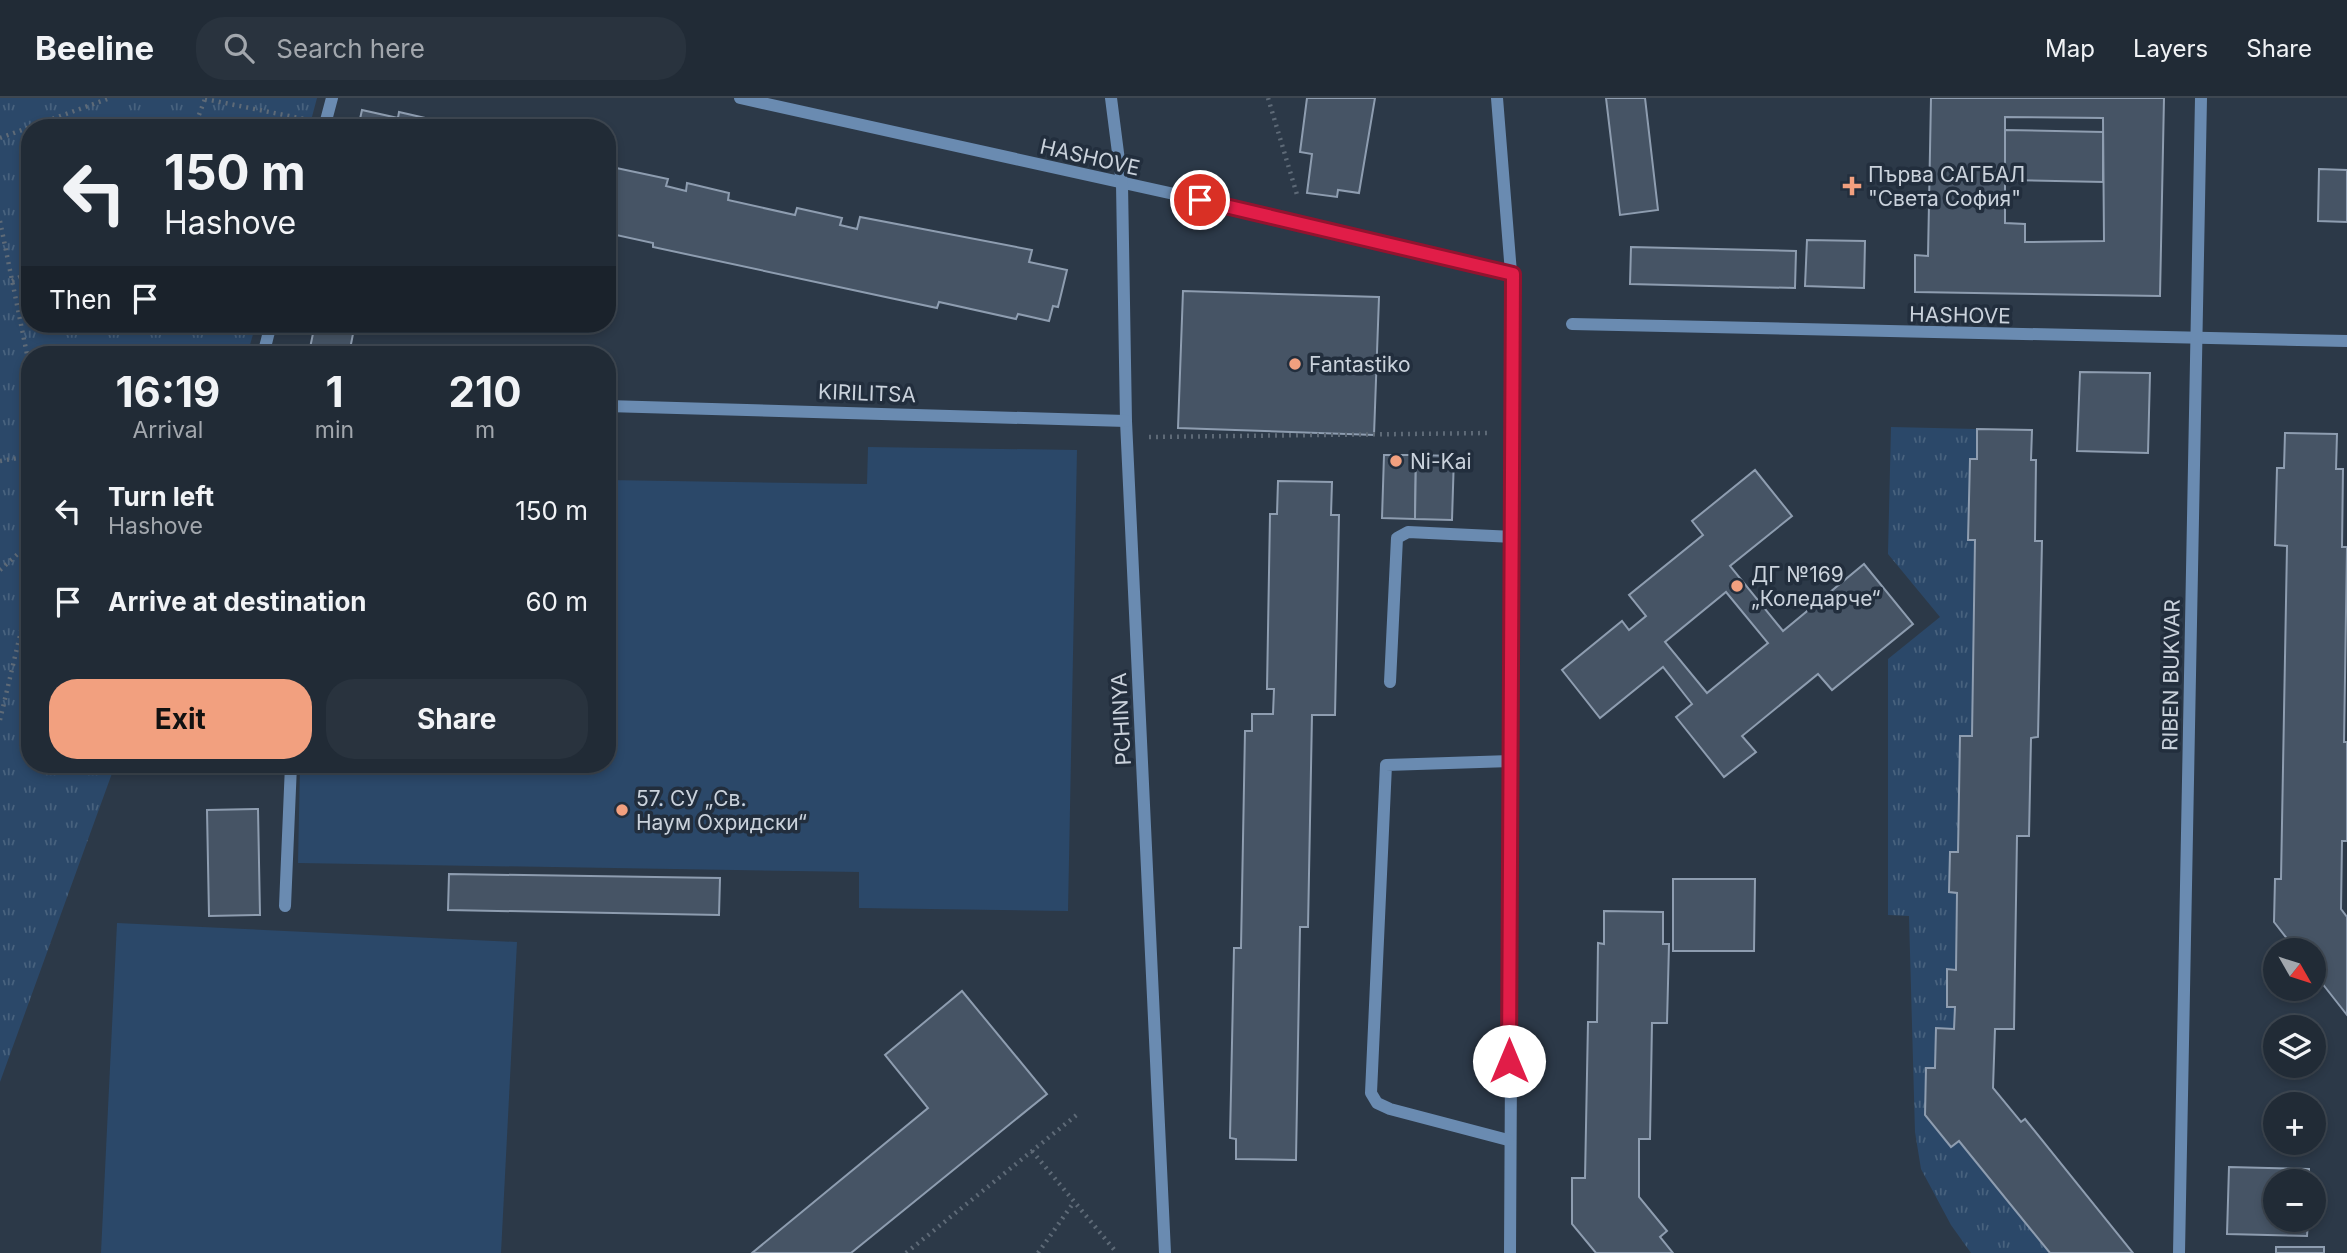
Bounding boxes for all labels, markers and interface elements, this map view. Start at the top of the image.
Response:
search box [196,17,686,80]
text: Beeline [35,28,154,68]
icon: search [220,29,258,67]
text: Search here [276,33,425,64]
text: Map [2045,34,2095,63]
text: Layers [2133,34,2208,63]
text: Share [2246,34,2312,63]
street label: HASHOVE [1038,133,1142,181]
text: 150 m [164,143,306,202]
icon: left [49,147,140,238]
place label: Първа САГБАЛ "Света София" [1868,162,2025,211]
pin [1170,170,1230,230]
marker: Първа САГБАЛ "Света София" [1842,176,1862,196]
icon: arrive [1181,181,1219,219]
text: Hashove [164,203,296,242]
icon: arrive [126,280,164,318]
text: Then [49,284,112,315]
street label: HASHOVE [1909,302,2011,328]
place label: Fantastiko [1309,352,1411,377]
marker: Fantastiko [1287,356,1303,372]
text: 16:19 [116,366,220,417]
text: 1 [325,366,344,417]
text: 210 [449,366,522,417]
street label: KIRILITSA [818,379,916,407]
text: Arrival [133,416,203,444]
text: min [315,416,354,444]
text: m [475,416,495,444]
place label: Ni-Kai [1410,449,1472,474]
marker: Ni-Kai [1388,453,1404,469]
text: Turn left [108,481,214,512]
icon: left [49,492,87,530]
text: 150 m [515,495,588,526]
text: Hashove [108,512,203,540]
place label: ДГ №169 „Коледарче“ [1751,562,1880,611]
marker: ДГ №169 „Коледарче“ [1729,578,1745,594]
icon: arrive [49,583,87,621]
text: Arrive at destination [108,586,367,617]
text: 60 m [525,586,588,617]
street label: RIBEN BUKVAR [2157,599,2185,751]
street label: PCHINYA [1106,672,1136,766]
button: Exit [49,679,312,759]
button: Share [326,679,588,759]
place label: 57. СУ „Св. Наум Охридски“ [636,786,807,835]
marker: 57. СУ „Св. Наум Охридски“ [614,802,630,818]
north arrow [2263,938,2326,1001]
map controls [2263,938,2326,1232]
button: layers [2263,1015,2326,1078]
position arrow [1472,1024,1546,1098]
button: + [2263,1092,2326,1155]
button: − [2263,1169,2326,1232]

